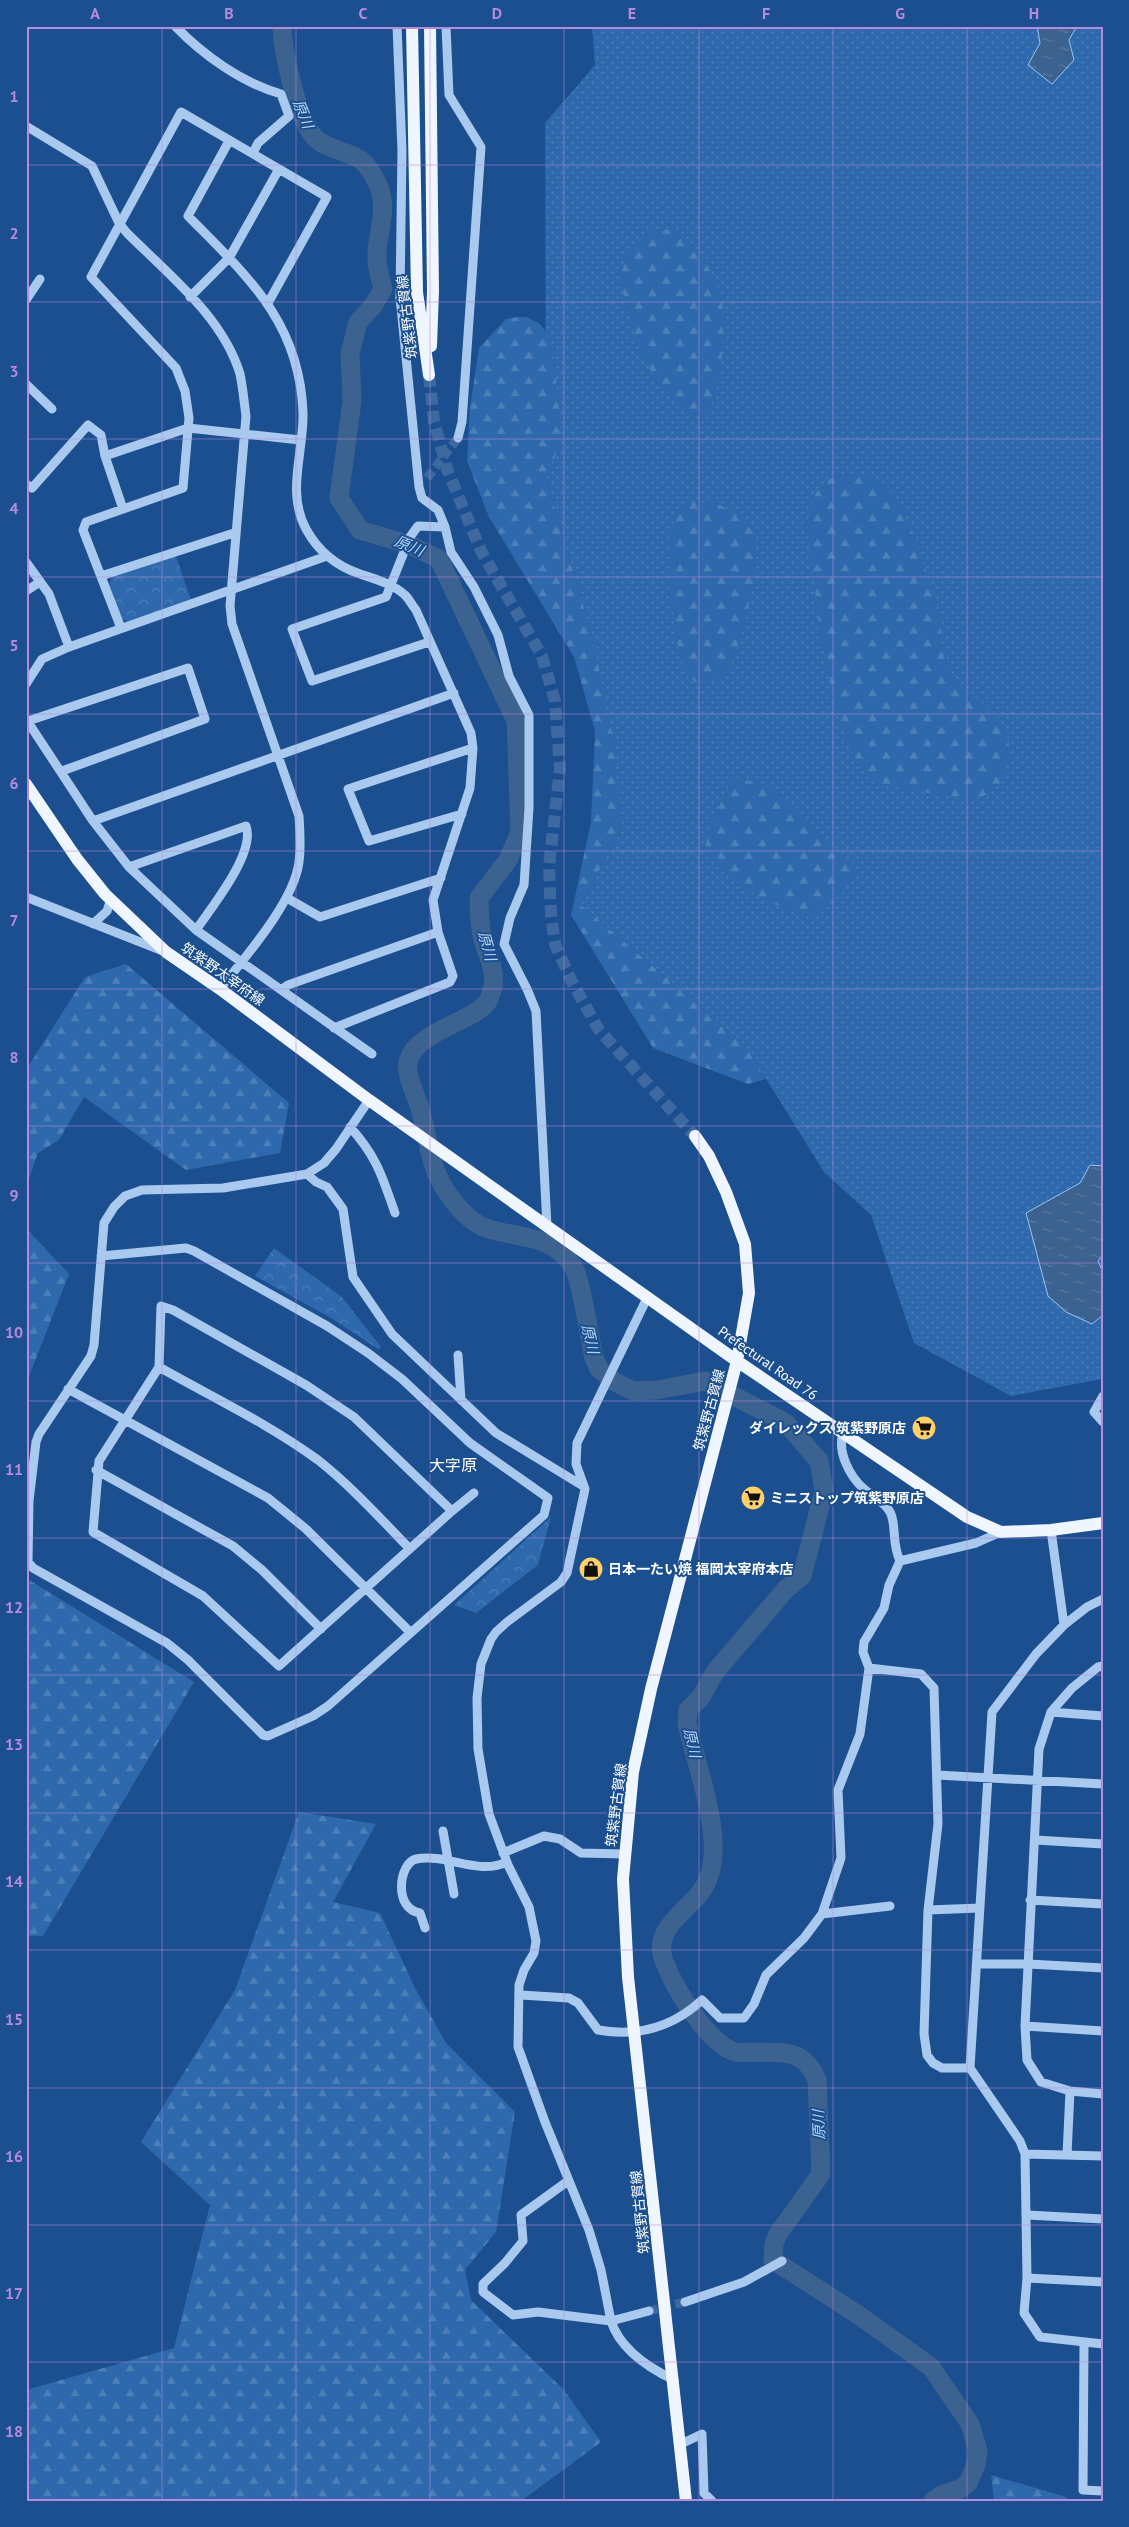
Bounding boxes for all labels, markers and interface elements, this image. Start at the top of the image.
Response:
text: A [90,3,100,23]
text: B [224,3,234,23]
text: C [359,3,368,23]
text: D [492,3,502,23]
text: E [628,3,636,23]
text: F [762,3,770,23]
text: G [895,3,905,23]
text: H [1029,3,1039,23]
text: 1 [9,86,19,106]
water label: 原川 [289,96,319,133]
text: 2 [9,223,19,243]
street label: 筑紫野古賀線 [393,274,421,360]
text: 3 [9,361,19,381]
text: 4 [9,498,19,518]
water label: 原川 [392,531,429,561]
text: 5 [9,635,19,655]
text: 6 [9,773,19,793]
text: 7 [9,910,19,930]
water label: 原川 [474,929,501,965]
street label: 筑紫野太宰府線 [178,939,268,1009]
text: 8 [9,1047,19,1067]
text: 9 [9,1185,19,1205]
text: 10 [5,1322,23,1342]
water label: 原川 [578,1322,604,1358]
street label: Prefectural Road 76 [715,1322,821,1404]
street label: 筑紫野古賀線 [689,1367,729,1453]
supermarket icon: ダイレックス 筑紫野原店 [911,1415,937,1441]
place label: ダイレックス 筑紫野原店 [749,1419,906,1437]
district label: 大字原 [429,1455,477,1475]
text: 11 [5,1459,23,1479]
supermarket icon: ミニストップ筑紫野原店 [740,1485,766,1511]
place label: ミニストップ筑紫野原店 [770,1489,924,1507]
shop icon: 日本一たい焼 福岡太宰府本店 [578,1556,604,1582]
place label: 日本一たい焼 福岡太宰府本店 [608,1560,794,1578]
text: 12 [5,1597,23,1617]
water label: 原川 [680,1726,706,1762]
text: 13 [5,1734,23,1754]
street label: 筑紫野古賀線 [602,1762,630,1848]
text: 14 [5,1871,23,1891]
text: 15 [5,2009,23,2029]
water label: 原川 [808,2108,829,2140]
text: 16 [5,2146,23,2166]
street label: 筑紫野古賀線 [627,2169,653,2255]
text: 17 [5,2283,23,2303]
text: 18 [5,2421,23,2441]

